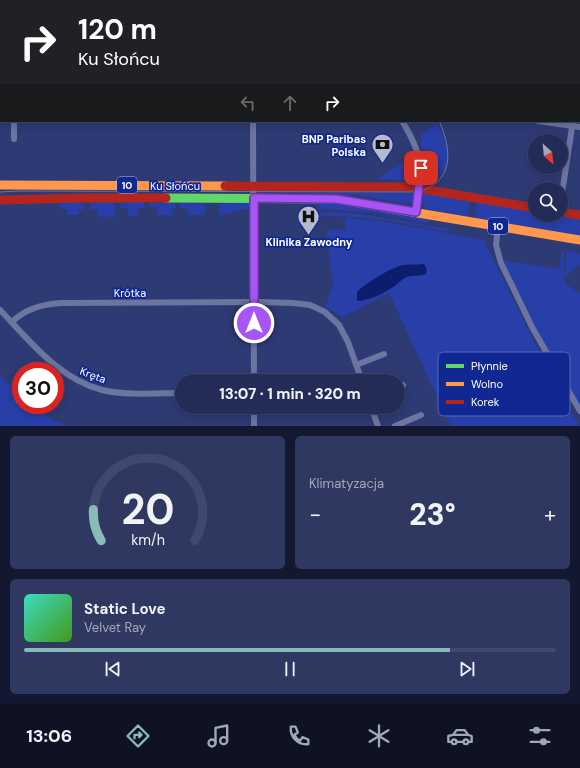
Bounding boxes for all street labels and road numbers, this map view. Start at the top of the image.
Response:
road number: 10 [117,177,137,193]
street label: Ku Słońcu [150,179,200,193]
road number: 10 [488,218,508,234]
street label: Krótka [114,286,146,300]
street label: Kręta [78,364,108,386]

